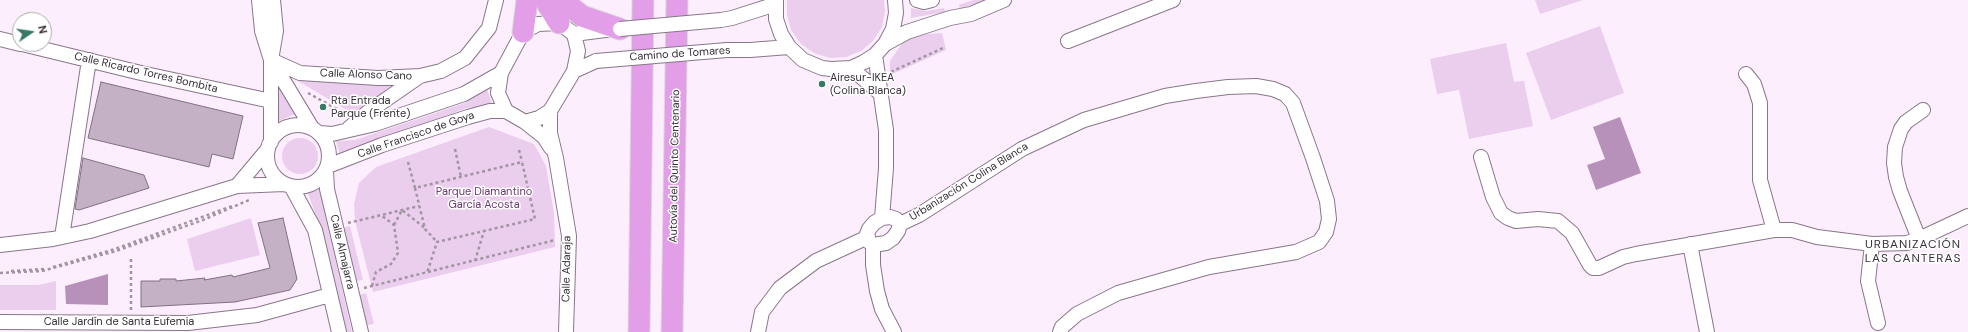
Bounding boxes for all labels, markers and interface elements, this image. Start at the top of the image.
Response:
north arrow [12,12,52,52]
text: N [35,24,50,35]
street label: Camino de Tomares [629,44,731,64]
street label: Calle Ricardo Torres Bombita [73,50,219,96]
street label: Calle Alonso Cano [320,67,412,83]
place label: Airesur-IKEA (Colina Blanca) [830,71,906,97]
marker: Airesur-IKEA (Colina Blanca) [817,79,827,89]
street label: Autovía del Quinto Centenario [667,89,683,243]
place label: Rta Entrada Parque (Frente) [331,94,410,120]
marker: Rta Entrada Parque (Frente) [318,102,328,112]
street label: Calle Francisco de Goya [356,109,476,161]
street label: Urbanización Colina Blanca [907,140,1031,224]
park label: Parque Diamantino García Acosta [436,185,532,211]
street label: Calle Almajarra [327,213,357,291]
street label: Calle Adaraja [560,236,574,302]
district label: URBANIZACIÓN LAS CANTERAS [1865,238,1961,266]
street label: Calle Jardín de Santa Eufemia [44,315,194,329]

